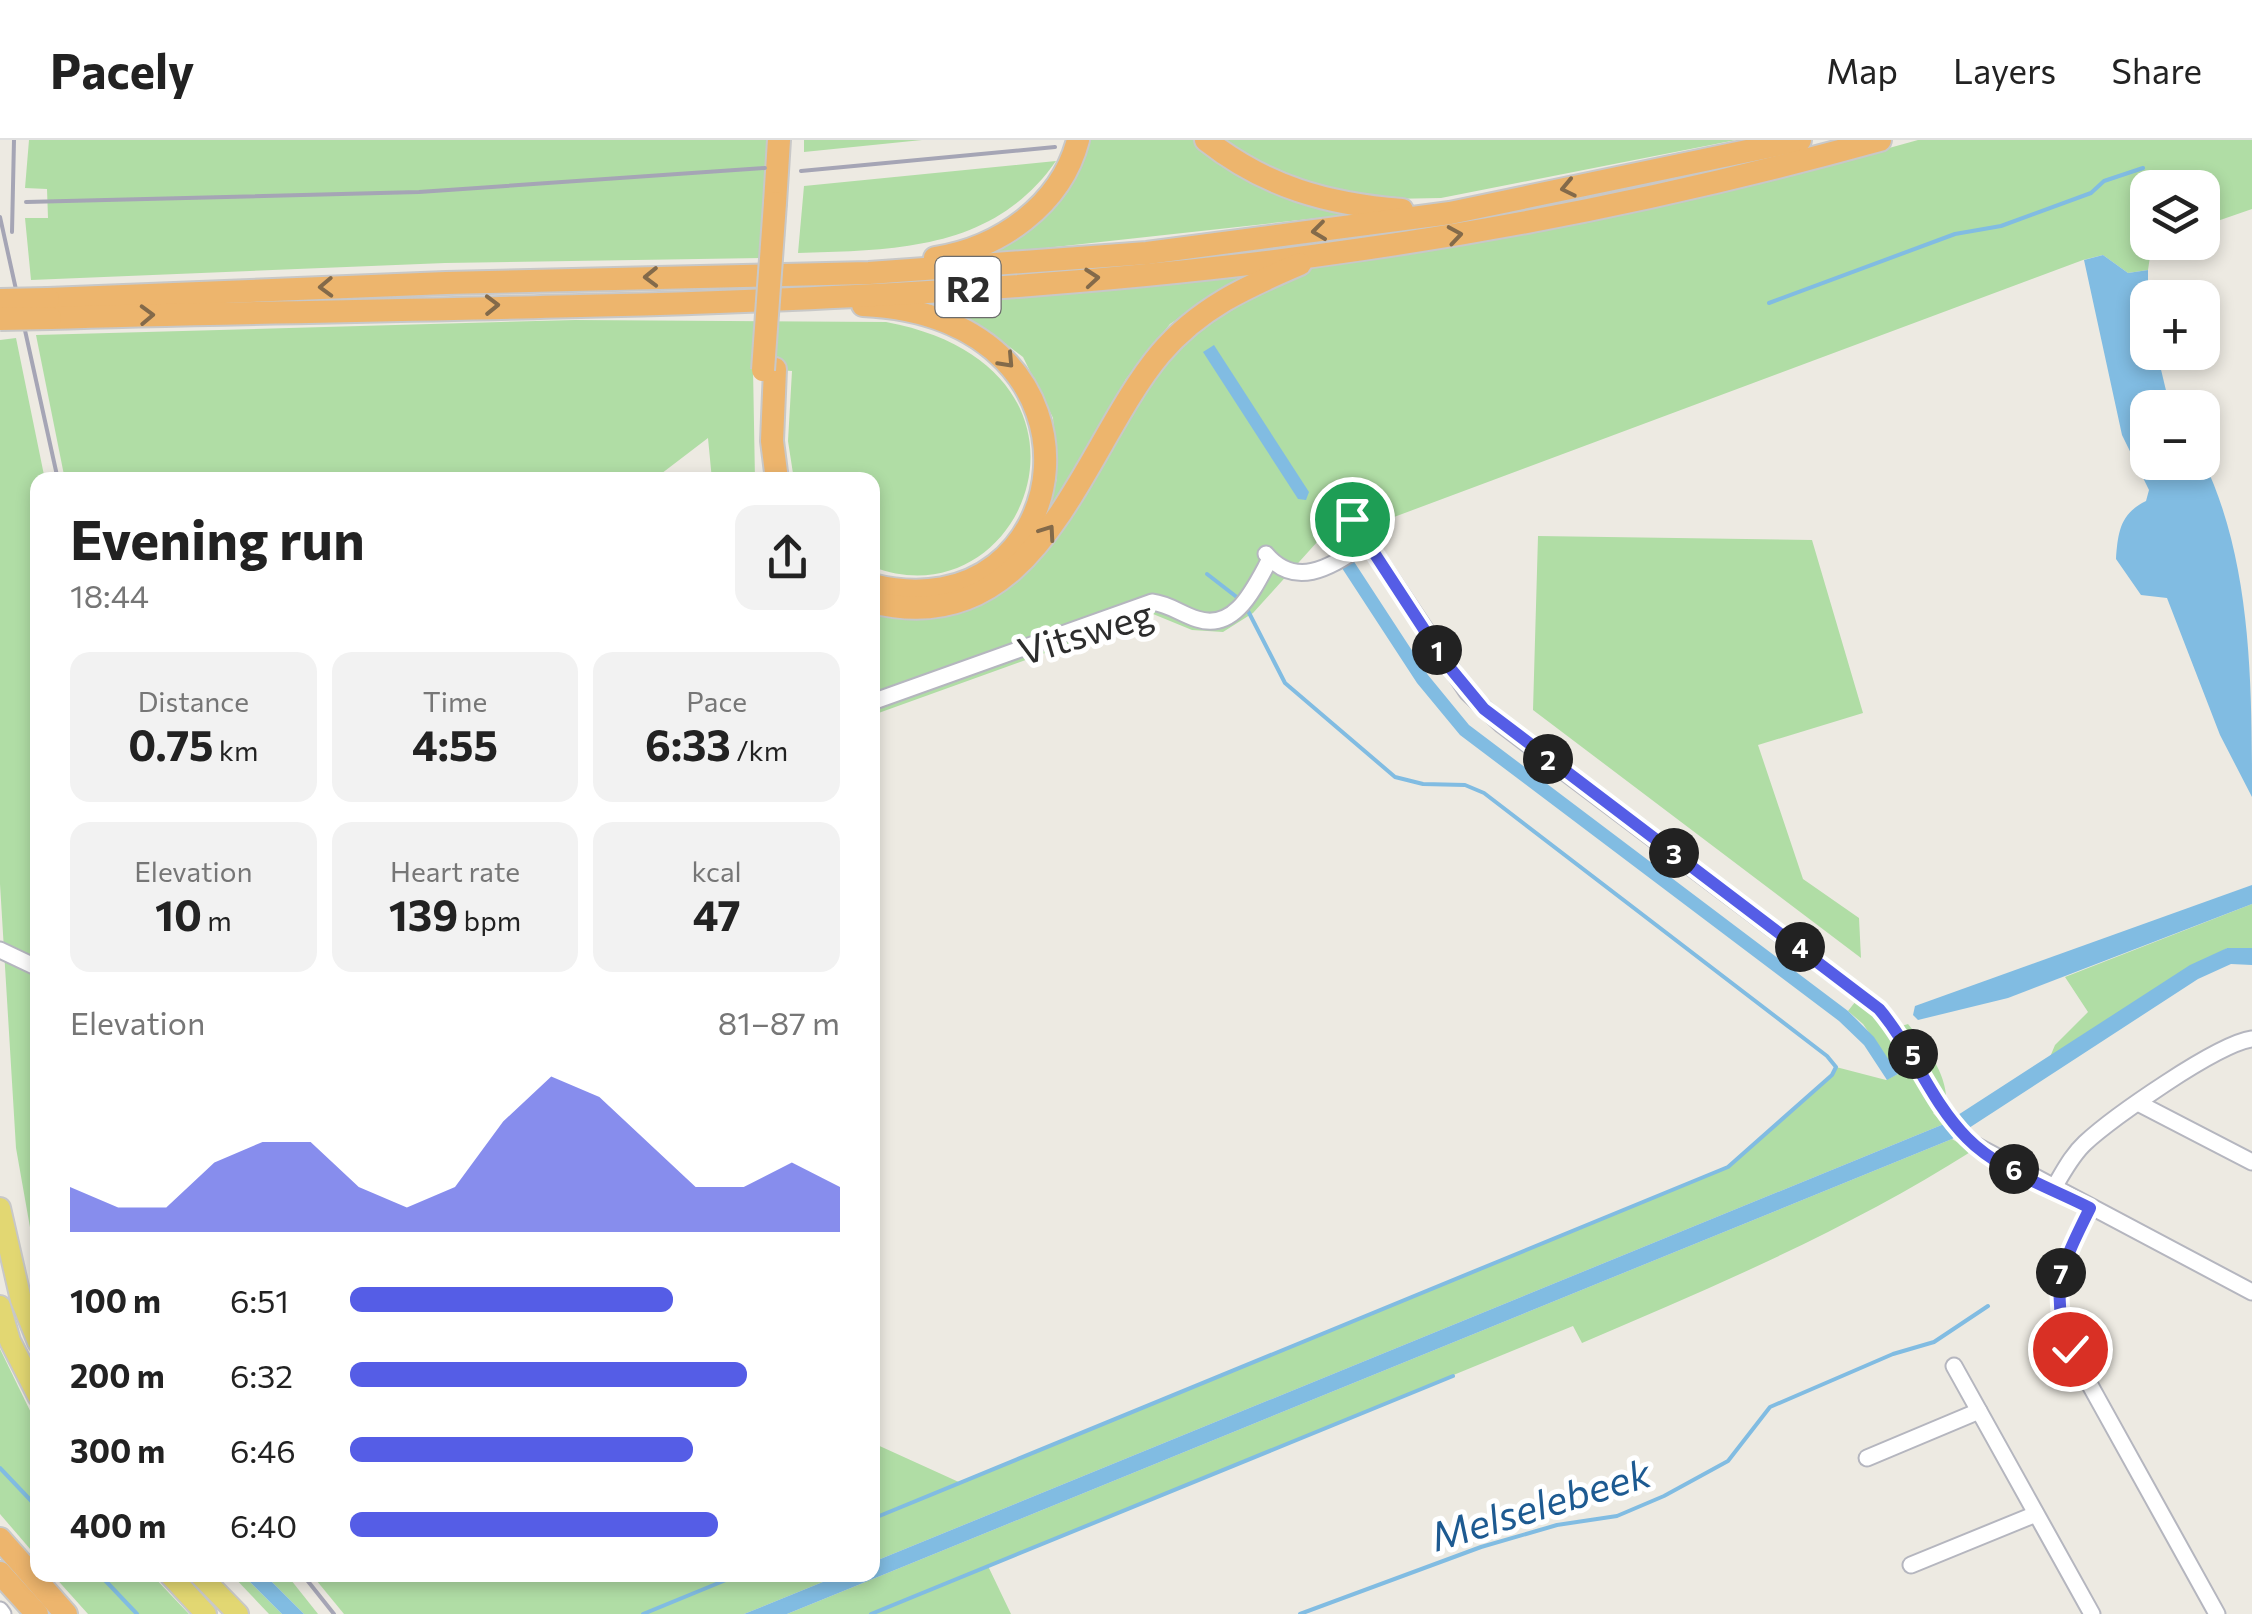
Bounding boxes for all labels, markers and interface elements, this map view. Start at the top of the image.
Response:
text: Pacely [50,40,194,99]
text: Map [1826,48,1898,91]
text: Layers [1953,48,2056,91]
text: Share [2111,48,2202,91]
map controls [2130,170,2220,480]
button: layers [2130,170,2220,260]
one-way arrow [1560,177,1577,198]
one-way arrow [1310,219,1327,240]
one-way arrow [1447,225,1464,246]
road number: R2 [936,257,1000,317]
one-way arrow [643,266,658,288]
one-way arrow [1084,268,1100,289]
one-way arrow [318,277,334,298]
button: + [2130,280,2220,370]
one-way arrow [485,295,501,316]
one-way arrow [140,305,156,326]
one-way arrow [995,350,1013,368]
button: − [2130,390,2220,480]
pin [1310,477,1395,562]
icon: arrive [1325,492,1380,547]
text: Evening run [70,504,365,571]
button: share [735,505,840,610]
one-way arrow [1036,524,1054,543]
text: 18:44 [70,575,149,615]
street label: Vitsweg [1012,588,1158,674]
pin: 1 [1412,625,1462,675]
text: 1 [1431,633,1443,667]
text: Distance [138,684,249,718]
text: Time [423,684,487,718]
text: Pace [686,684,747,718]
text: 0.75 [128,718,214,770]
text: 4:55 [412,718,498,770]
text: 6:33 [645,718,731,770]
text: km [214,733,258,767]
text: /km [731,733,788,767]
pin: 2 [1523,734,1573,784]
text: 2 [1540,742,1556,776]
pin: 3 [1649,828,1699,878]
text: 3 [1666,836,1682,870]
text: Elevation [134,854,252,888]
text: Heart rate [390,854,520,888]
text: kcal [692,854,742,888]
text: 10 [155,888,202,940]
text: 139 [389,888,458,940]
text: 47 [693,888,741,940]
text: m [202,903,232,937]
text: bpm [458,903,521,937]
pin: 4 [1775,922,1825,972]
text: 4 [1791,930,1809,964]
text: Elevation [70,1002,205,1042]
text: 81–87 m [718,1002,840,1042]
pin: 5 [1888,1029,1938,1079]
text: 5 [1905,1037,1921,1071]
pin: 6 [1989,1144,2039,1194]
text: 6 [2005,1152,2023,1186]
pin: 7 [2036,1248,2086,1298]
text: 7 [2053,1256,2069,1290]
text: 100 m [70,1280,161,1320]
text: 6:51 [230,1280,289,1320]
pin [2028,1307,2113,1392]
icon: check [2043,1322,2098,1377]
text: 200 m [70,1355,165,1395]
text: 6:32 [230,1355,293,1395]
text: 300 m [70,1430,165,1470]
text: 6:46 [230,1430,296,1470]
water label: Melselebeek [1424,1446,1657,1560]
text: 400 m [70,1505,166,1545]
text: 6:40 [230,1505,297,1545]

